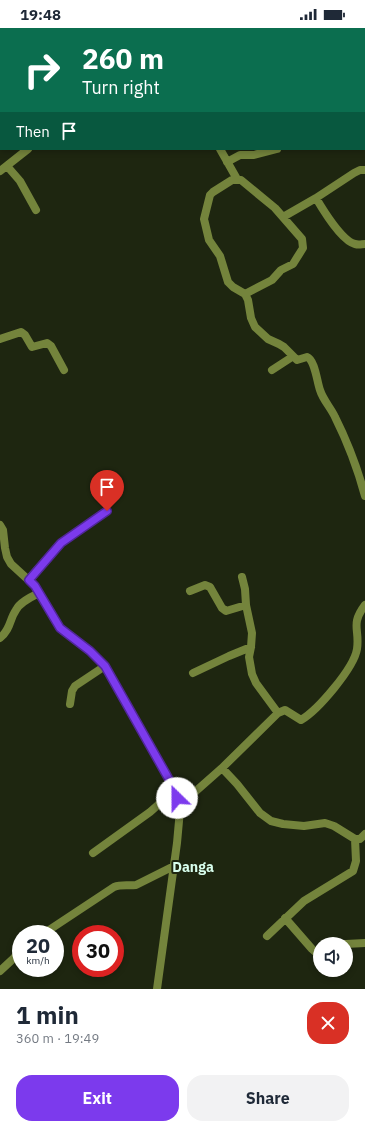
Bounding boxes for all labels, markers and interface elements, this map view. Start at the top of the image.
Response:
text: 19:48 [20,5,61,24]
text: 260 m [82,40,164,77]
icon: right [16,44,68,96]
text: Turn right [82,76,160,99]
icon: arrive [58,120,80,142]
text: Then [16,122,50,141]
pin [90,470,124,511]
icon: arrive [96,476,118,498]
position arrow [156,777,198,819]
district label: Danga [172,858,214,876]
speed limit sign: 30 [72,925,124,977]
text: 20 [26,932,50,959]
map controls [313,937,353,977]
button: sound [313,937,353,977]
text: km/h [26,954,50,967]
text: 1 min [16,999,79,1031]
button: close [307,1002,349,1044]
text: 360 m · 19:49 [16,1030,99,1047]
button: Exit [16,1075,179,1121]
button: Share [187,1075,349,1121]

